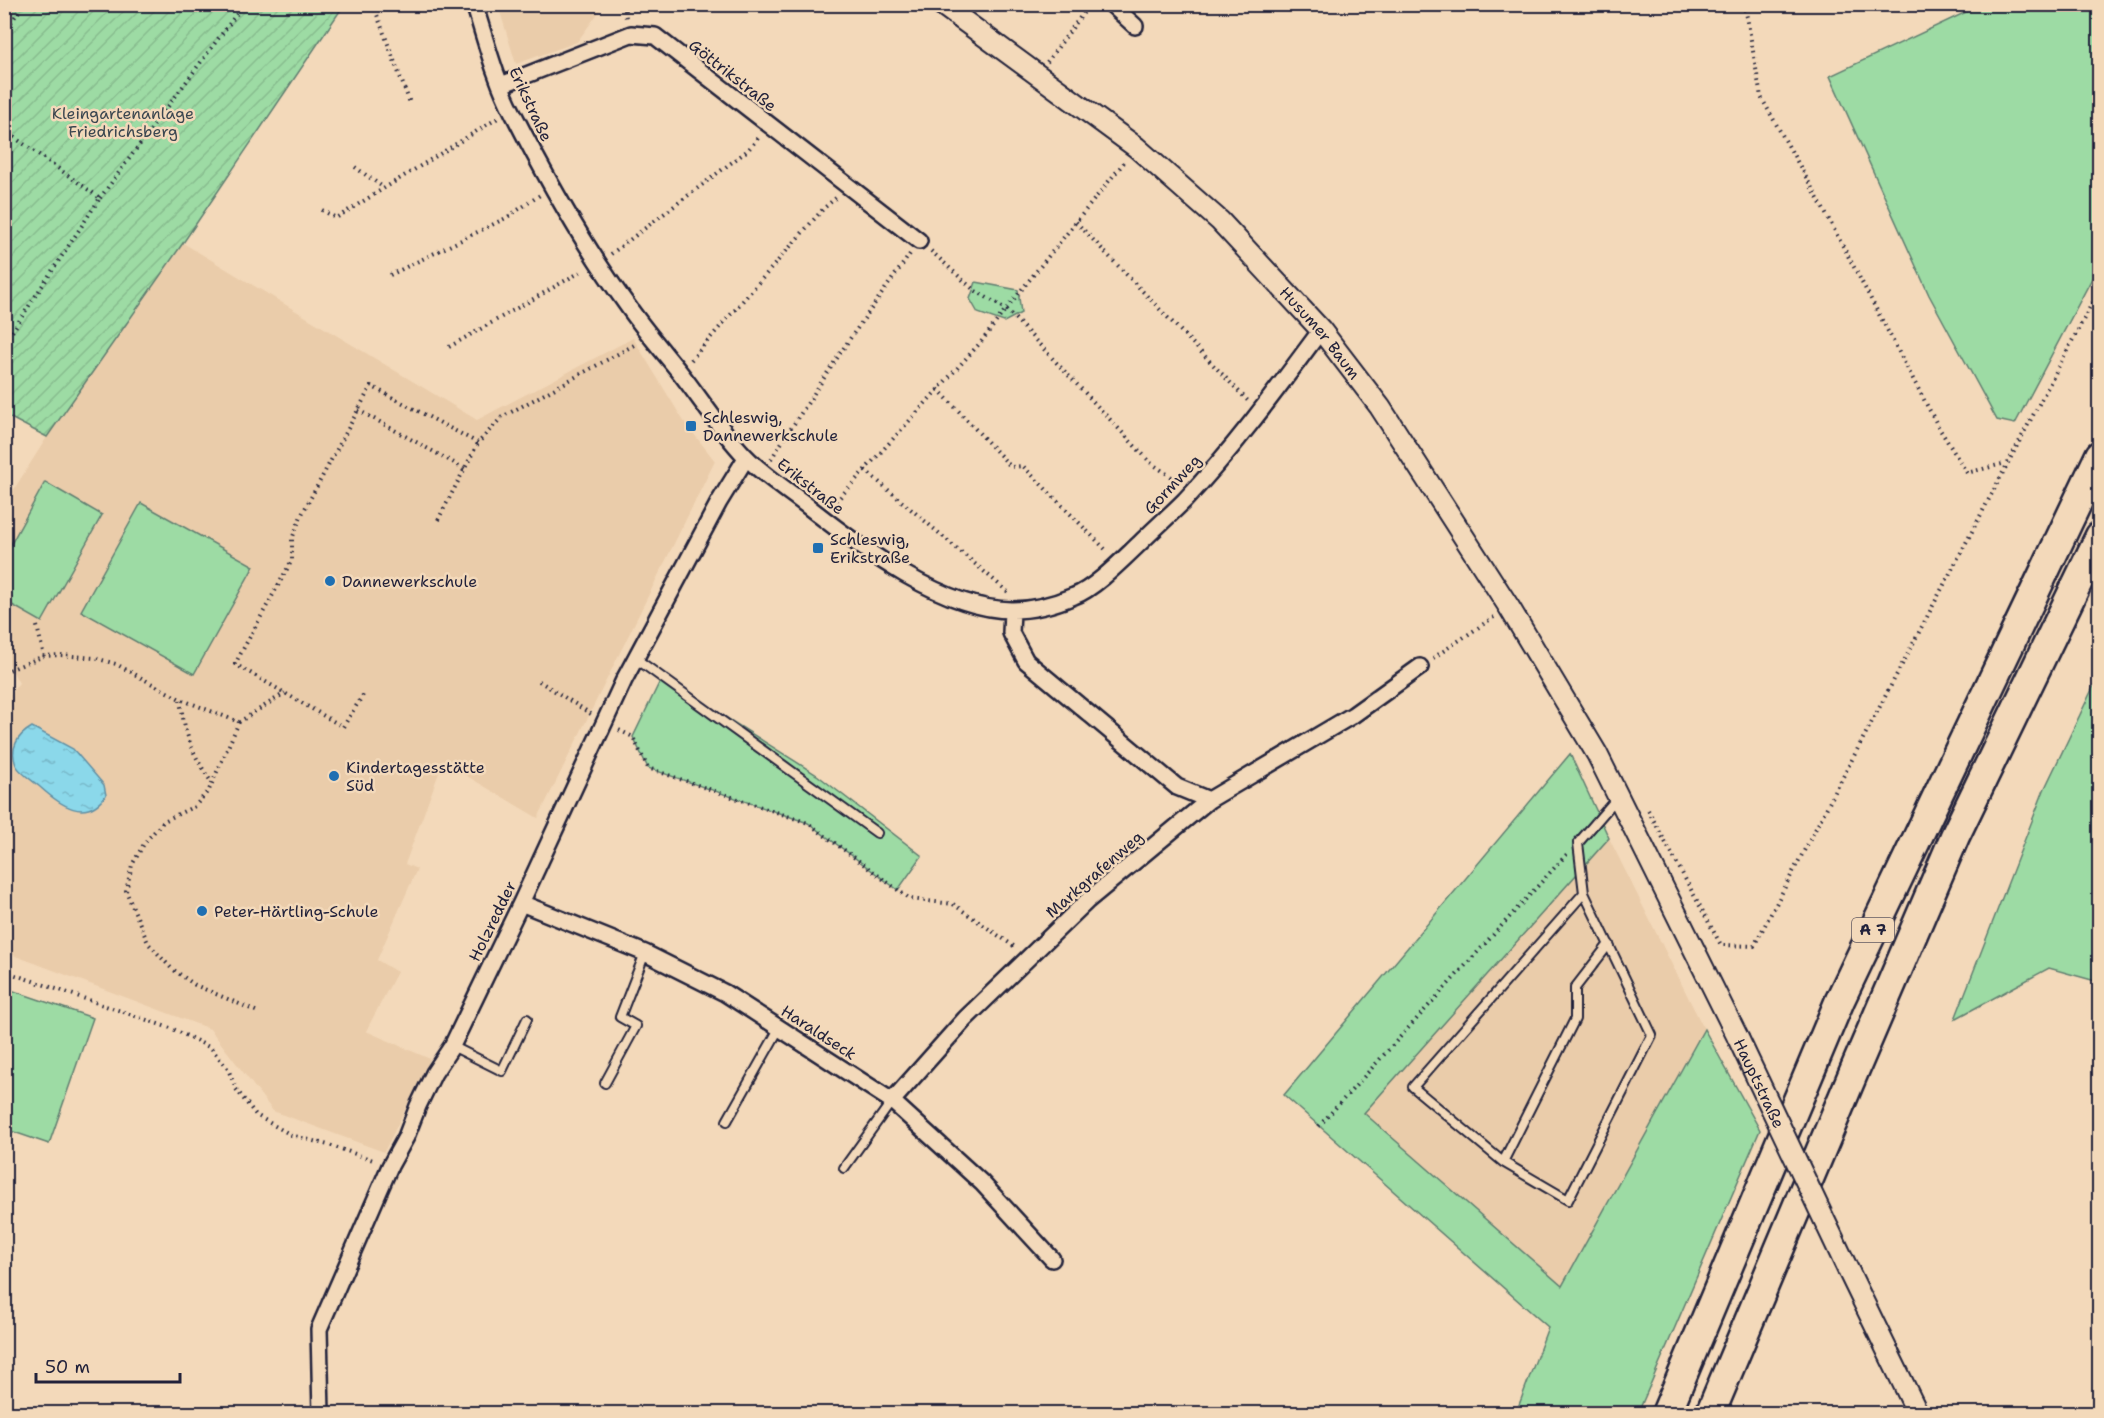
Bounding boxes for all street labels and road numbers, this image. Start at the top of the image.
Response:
street label: Göttrikstraße [685,35,781,116]
street label: Erikstraße [504,63,557,145]
street label: Husumer Baum [1275,282,1365,384]
street label: Gormweg [1139,450,1206,519]
street label: Erikstraße [773,453,849,519]
street label: Markgrafenweg [1041,826,1148,923]
street label: Holzredder [464,877,521,965]
road number: A 7 [1852,918,1894,942]
street label: Haraldseck [777,1000,860,1065]
street label: Hauptstraße [1729,1035,1789,1132]

